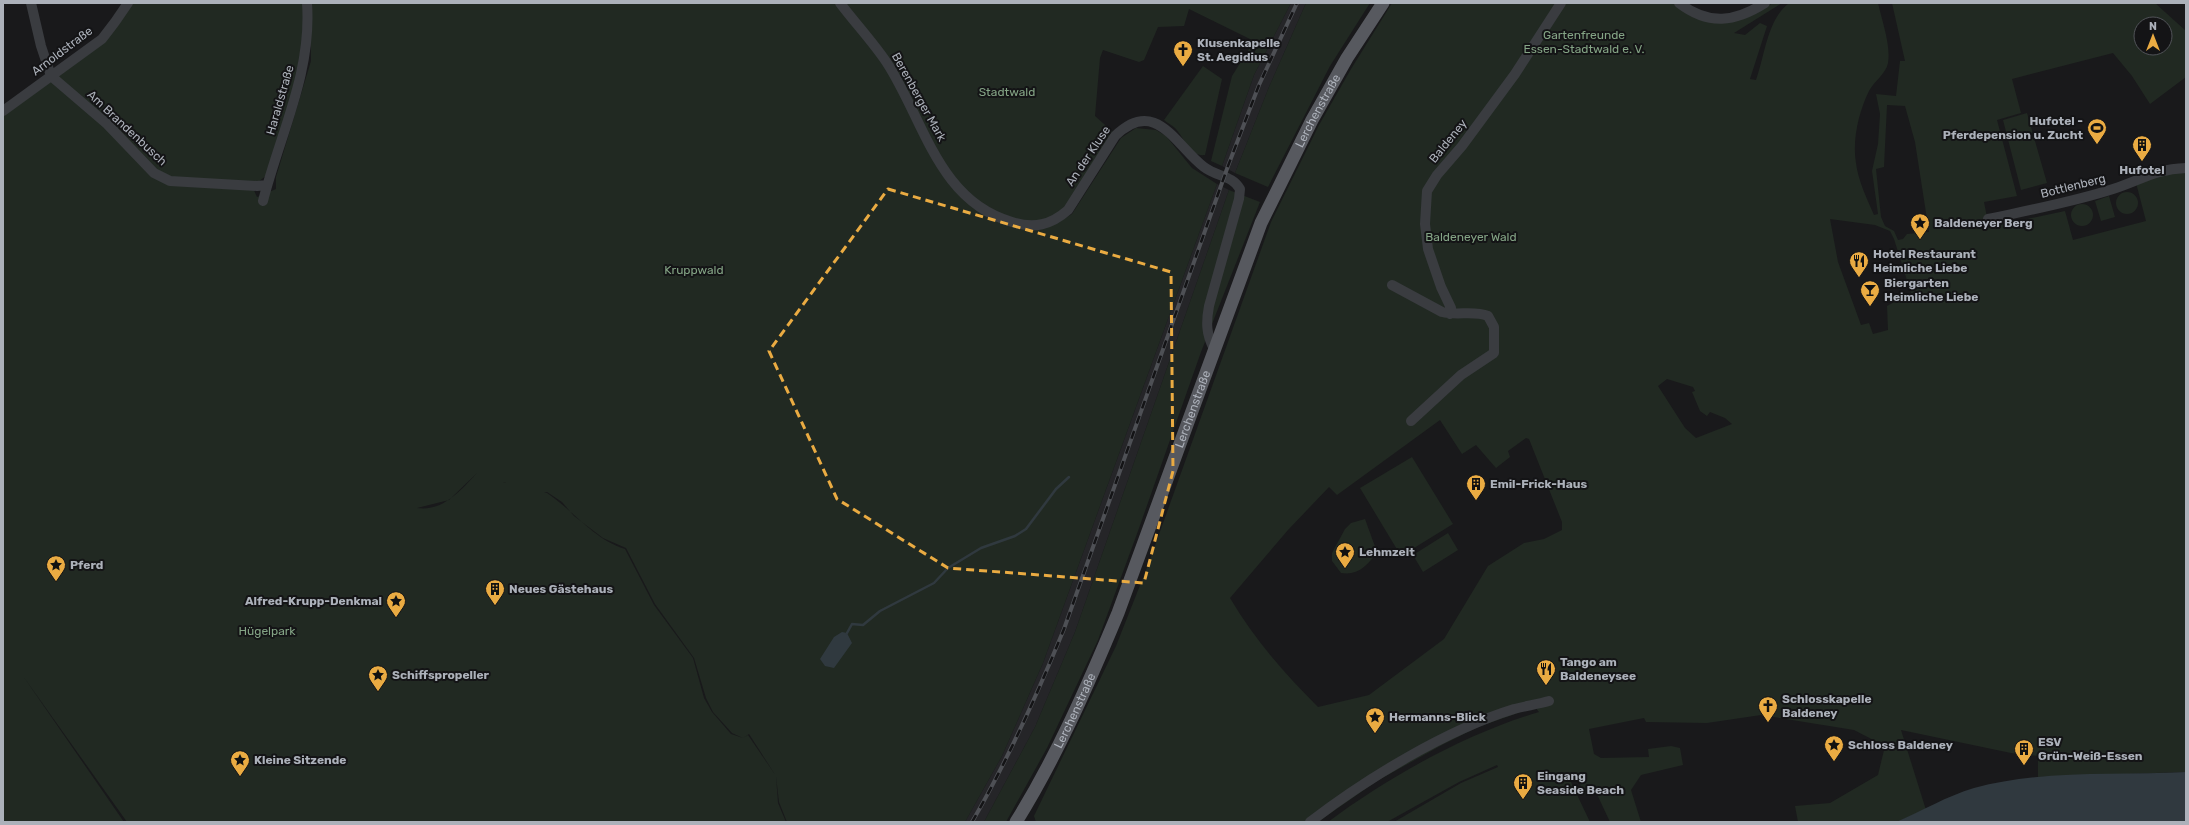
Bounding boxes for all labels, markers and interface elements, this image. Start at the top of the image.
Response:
north arrow [2133,16,2173,56]
text: N [2149,20,2157,33]
street label: Arnoldstraße [29,23,95,78]
park label: Gartenfreunde Essen-Stadtwald e. V. [1523,28,1645,56]
place label: Klusenkapelle St. Aegidius [1197,36,1280,64]
church icon: Klusenkapelle St. Aegidius [1172,39,1194,67]
street label: Berenberger Mark [889,50,950,145]
street label: Haraldstraße [263,63,297,137]
street label: Lerchenstraße [1292,71,1344,150]
park label: Stadtwald [979,85,1035,99]
street label: Am Brandenbusch [84,88,170,168]
place label: Hufotel - Pferdepension u. Zucht [1943,114,2083,142]
street label: Baldeney [1426,116,1470,166]
sports icon: Hufotel - Pferdepension u. Zucht [2086,117,2108,145]
street label: An der Kluse [1063,123,1113,189]
building icon: Hufotel [2131,134,2153,162]
place label: Hufotel [2119,163,2165,177]
street label: Bottlenberg [2039,171,2107,201]
place icon: Baldeneyer Berg [1909,212,1931,240]
place label: Baldeneyer Berg [1934,216,2033,230]
park label: Baldeneyer Wald [1425,230,1517,244]
place label: Hotel Restaurant Heimliche Liebe [1873,247,1976,275]
restaurant icon: Hotel Restaurant Heimliche Liebe [1848,250,1870,278]
park label: Kruppwald [664,263,724,277]
place label: Biergarten Heimliche Liebe [1884,276,1978,304]
bar icon: Biergarten Heimliche Liebe [1859,279,1881,307]
street label: Lerchenstraße [1172,368,1213,450]
building icon: Emil-Frick-Haus [1465,473,1487,501]
place label: Emil-Frick-Haus [1490,477,1588,491]
place icon: Lehmzelt [1334,541,1356,569]
place label: Lehmzelt [1359,545,1415,559]
place icon: Pferd [45,554,67,582]
place label: Pferd [70,558,103,572]
building icon: Neues Gästehaus [484,578,506,606]
place label: Neues Gästehaus [509,582,613,596]
place icon: Alfred-Krupp-Denkmal [385,590,407,618]
place label: Alfred-Krupp-Denkmal [245,594,382,608]
park label: Hügelpark [238,624,296,638]
place label: Tango am Baldeneysee [1560,655,1636,683]
restaurant icon: Tango am Baldeneysee [1535,658,1557,686]
place icon: Schiffspropeller [367,664,389,692]
place label: Schiffspropeller [392,668,490,682]
street label: Lerchenstraße [1051,671,1099,751]
place label: Schlosskapelle Baldeney [1782,692,1872,720]
church icon: Schlosskapelle Baldeney [1757,695,1779,723]
place icon: Hermanns-Blick [1364,706,1386,734]
place label: Hermanns-Blick [1389,710,1486,724]
place icon: Schloss Baldeney [1823,734,1845,762]
place label: ESV Grün-Weiß-Essen [2038,735,2143,763]
place label: Schloss Baldeney [1848,738,1953,752]
building icon: ESV Grün-Weiß-Essen [2013,738,2035,766]
place icon: Kleine Sitzende [229,749,251,777]
place label: Kleine Sitzende [254,753,346,767]
place label: Eingang Seaside Beach [1537,769,1624,797]
building icon: Eingang Seaside Beach [1512,772,1534,800]

